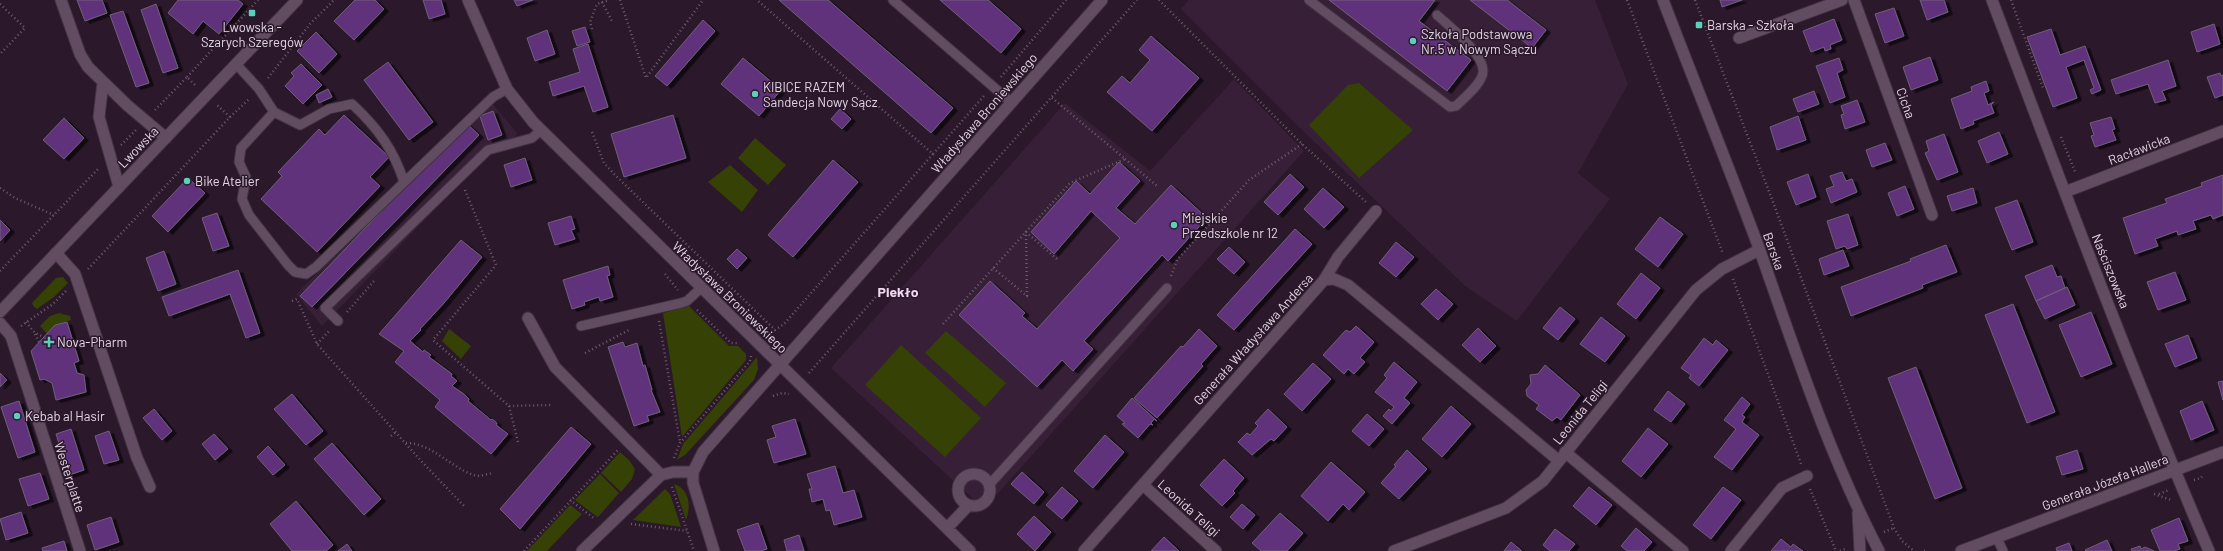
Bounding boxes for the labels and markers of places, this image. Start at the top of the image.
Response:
marker: Lwowska - Szarych Szeregów [247,8,257,18]
place label: Barska - Szkoła [1707,17,1794,33]
place label: Lwowska - Szarych Szeregów [201,19,303,50]
marker: Barska - Szkoła [1694,20,1704,30]
place label: Szkoła Podstawowa Nr.5 w Nowym Sączu [1421,26,1537,57]
marker: Szkoła Podstawowa Nr.5 w Nowym Sączu [1408,36,1418,46]
place label: KIBICE RAZEM Sandecja Nowy Sącz [763,79,878,110]
marker: KIBICE RAZEM Sandecja Nowy Sącz [750,89,760,99]
place label: Bike Atelier [195,173,260,189]
marker: Bike Atelier [182,176,192,186]
place label: Miejskie Przedszkole nr 12 [1182,210,1278,241]
marker: Miejskie Przedszkole nr 12 [1169,220,1179,230]
place label: Nova-Pharm [57,334,127,350]
marker: Nova-Pharm [44,337,54,347]
place label: Kebab al Hasir [25,408,105,424]
marker: Kebab al Hasir [12,411,22,421]

